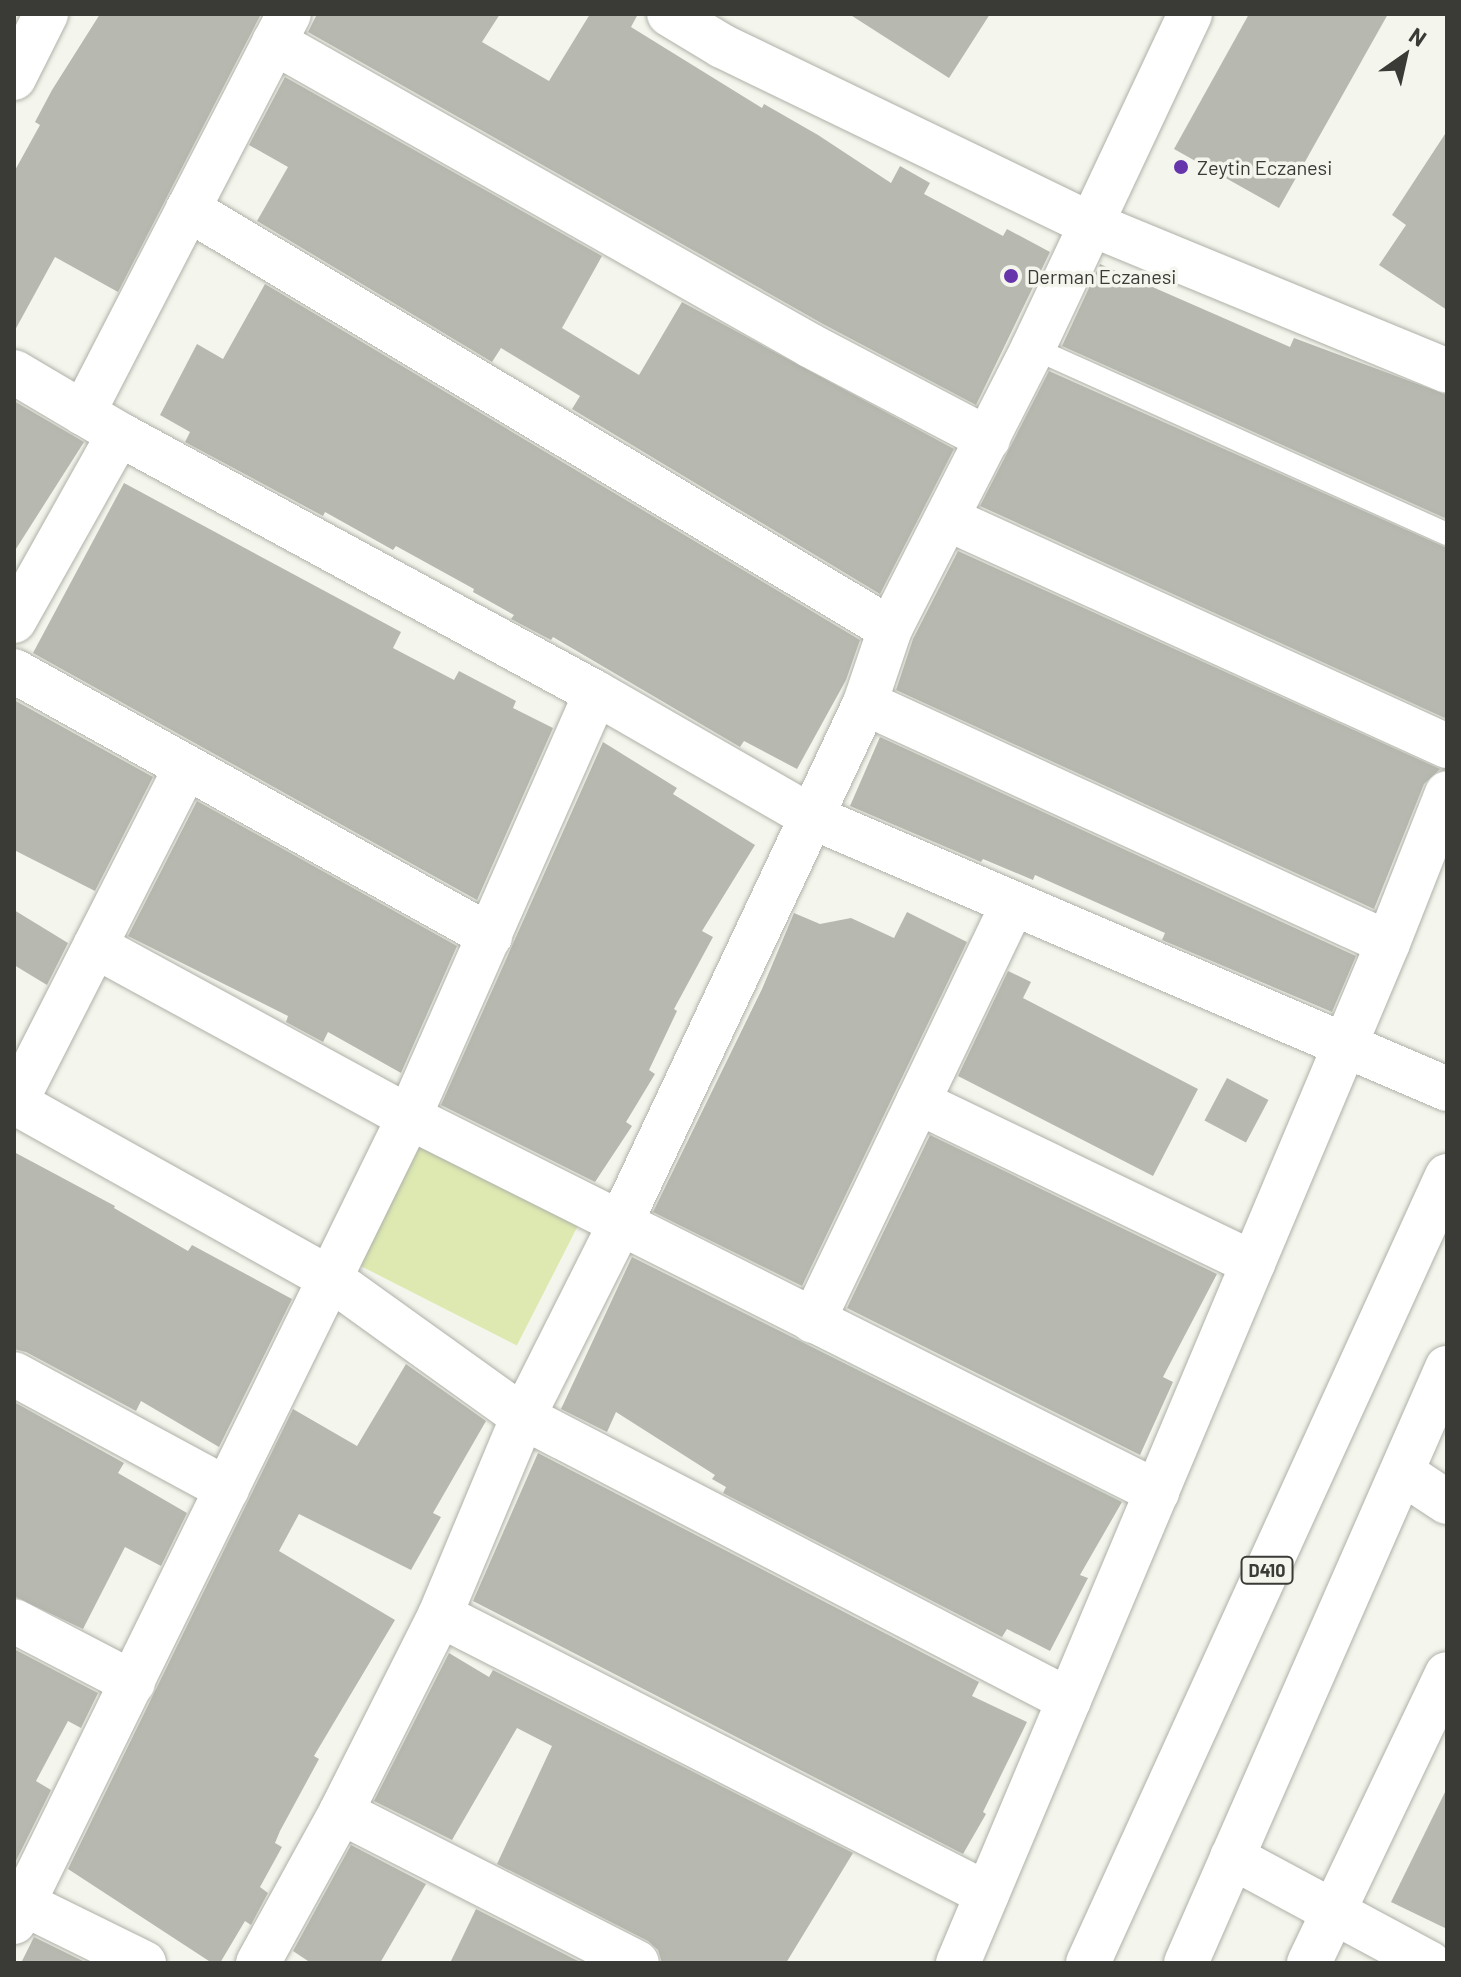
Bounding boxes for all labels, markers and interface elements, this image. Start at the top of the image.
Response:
north arrow [1365,16,1445,96]
text: N [1405,21,1432,51]
place label: Zeytin Eczanesi [1197,155,1332,179]
marker: Zeytin Eczanesi [1172,158,1190,176]
place label: Derman Eczanesi [1027,264,1176,288]
marker: Derman Eczanesi [1002,267,1020,285]
road number: D410 [1239,1556,1295,1584]

